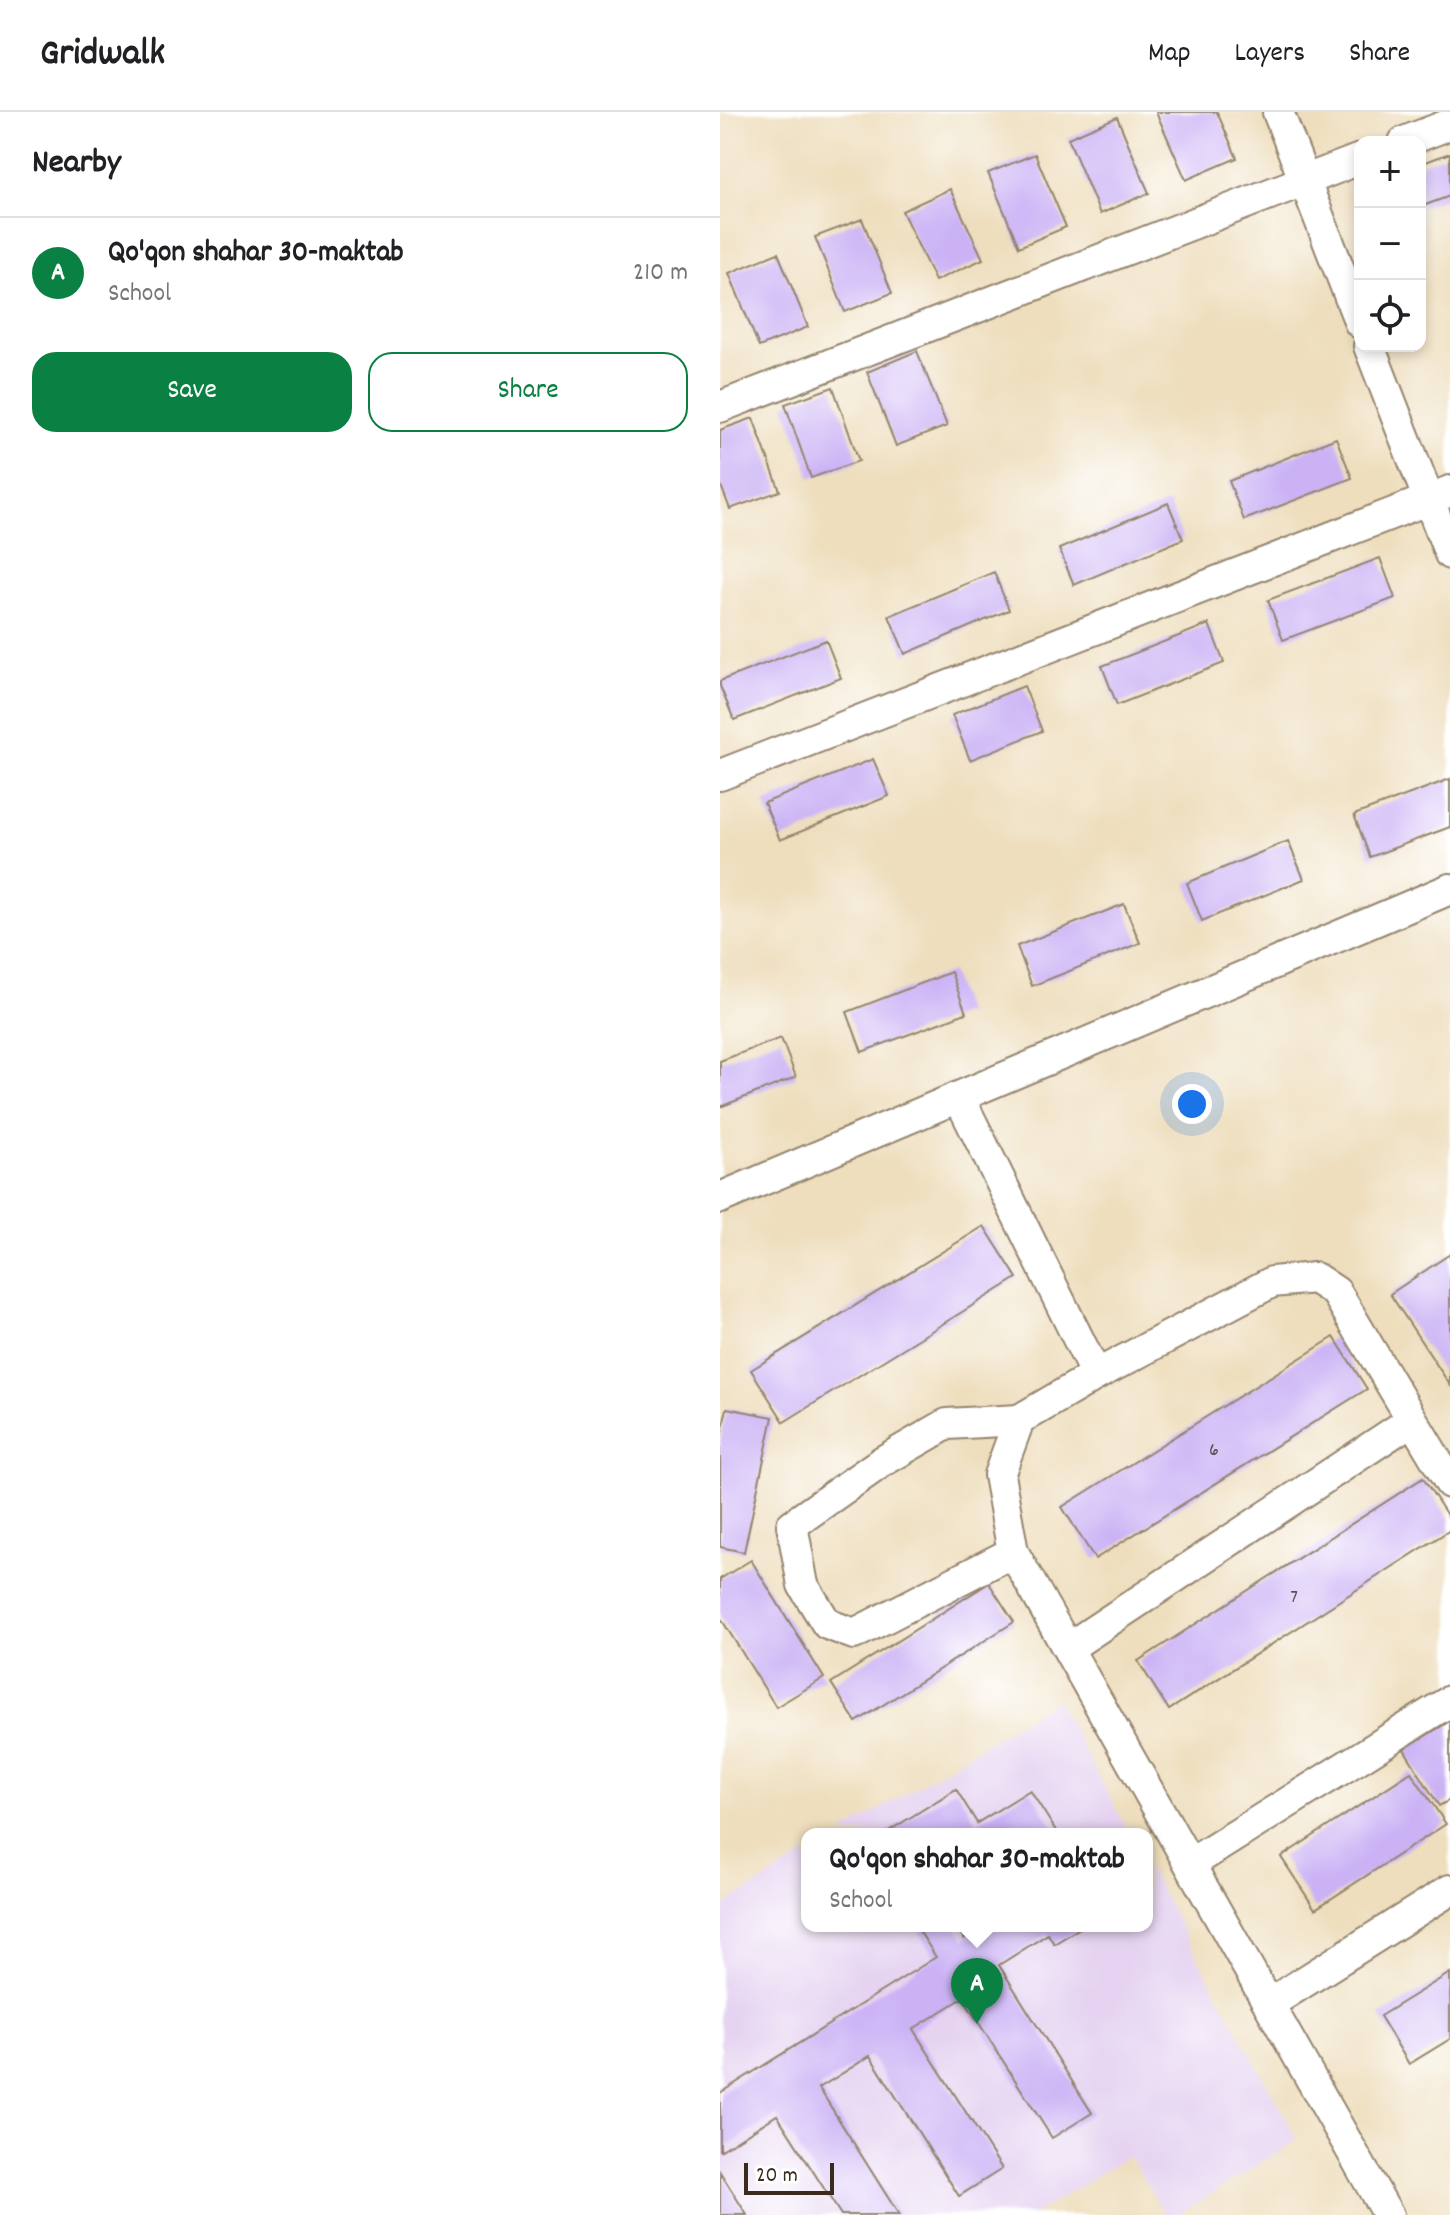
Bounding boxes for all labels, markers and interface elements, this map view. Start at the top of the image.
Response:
text: Gridwalk [40,28,165,83]
text: Map [1148,35,1191,75]
text: Layers [1235,35,1305,75]
text: Share [1349,35,1410,75]
map controls [1354,136,1426,352]
button: + [1354,136,1426,208]
text: Nearby [32,140,121,189]
button: − [1354,208,1426,280]
text: Qo'qon shahar 30-maktab [108,233,403,276]
text: A [51,255,65,292]
text: 210 m [633,255,688,292]
text: School [108,276,171,313]
button: locate [1354,280,1426,352]
button: Save [32,352,352,432]
button: Share [368,352,688,432]
your location [1172,1084,1212,1124]
house number: 6 [1209,1437,1219,1465]
house number: 7 [1290,1584,1298,1612]
popup [801,1828,1153,1932]
text: Qo'qon shahar 30-maktab [829,1840,1125,1883]
text: School [829,1883,892,1920]
pin: A [951,1958,1003,2024]
scale bar [744,2159,834,2195]
text: 20 m [756,2161,798,2192]

